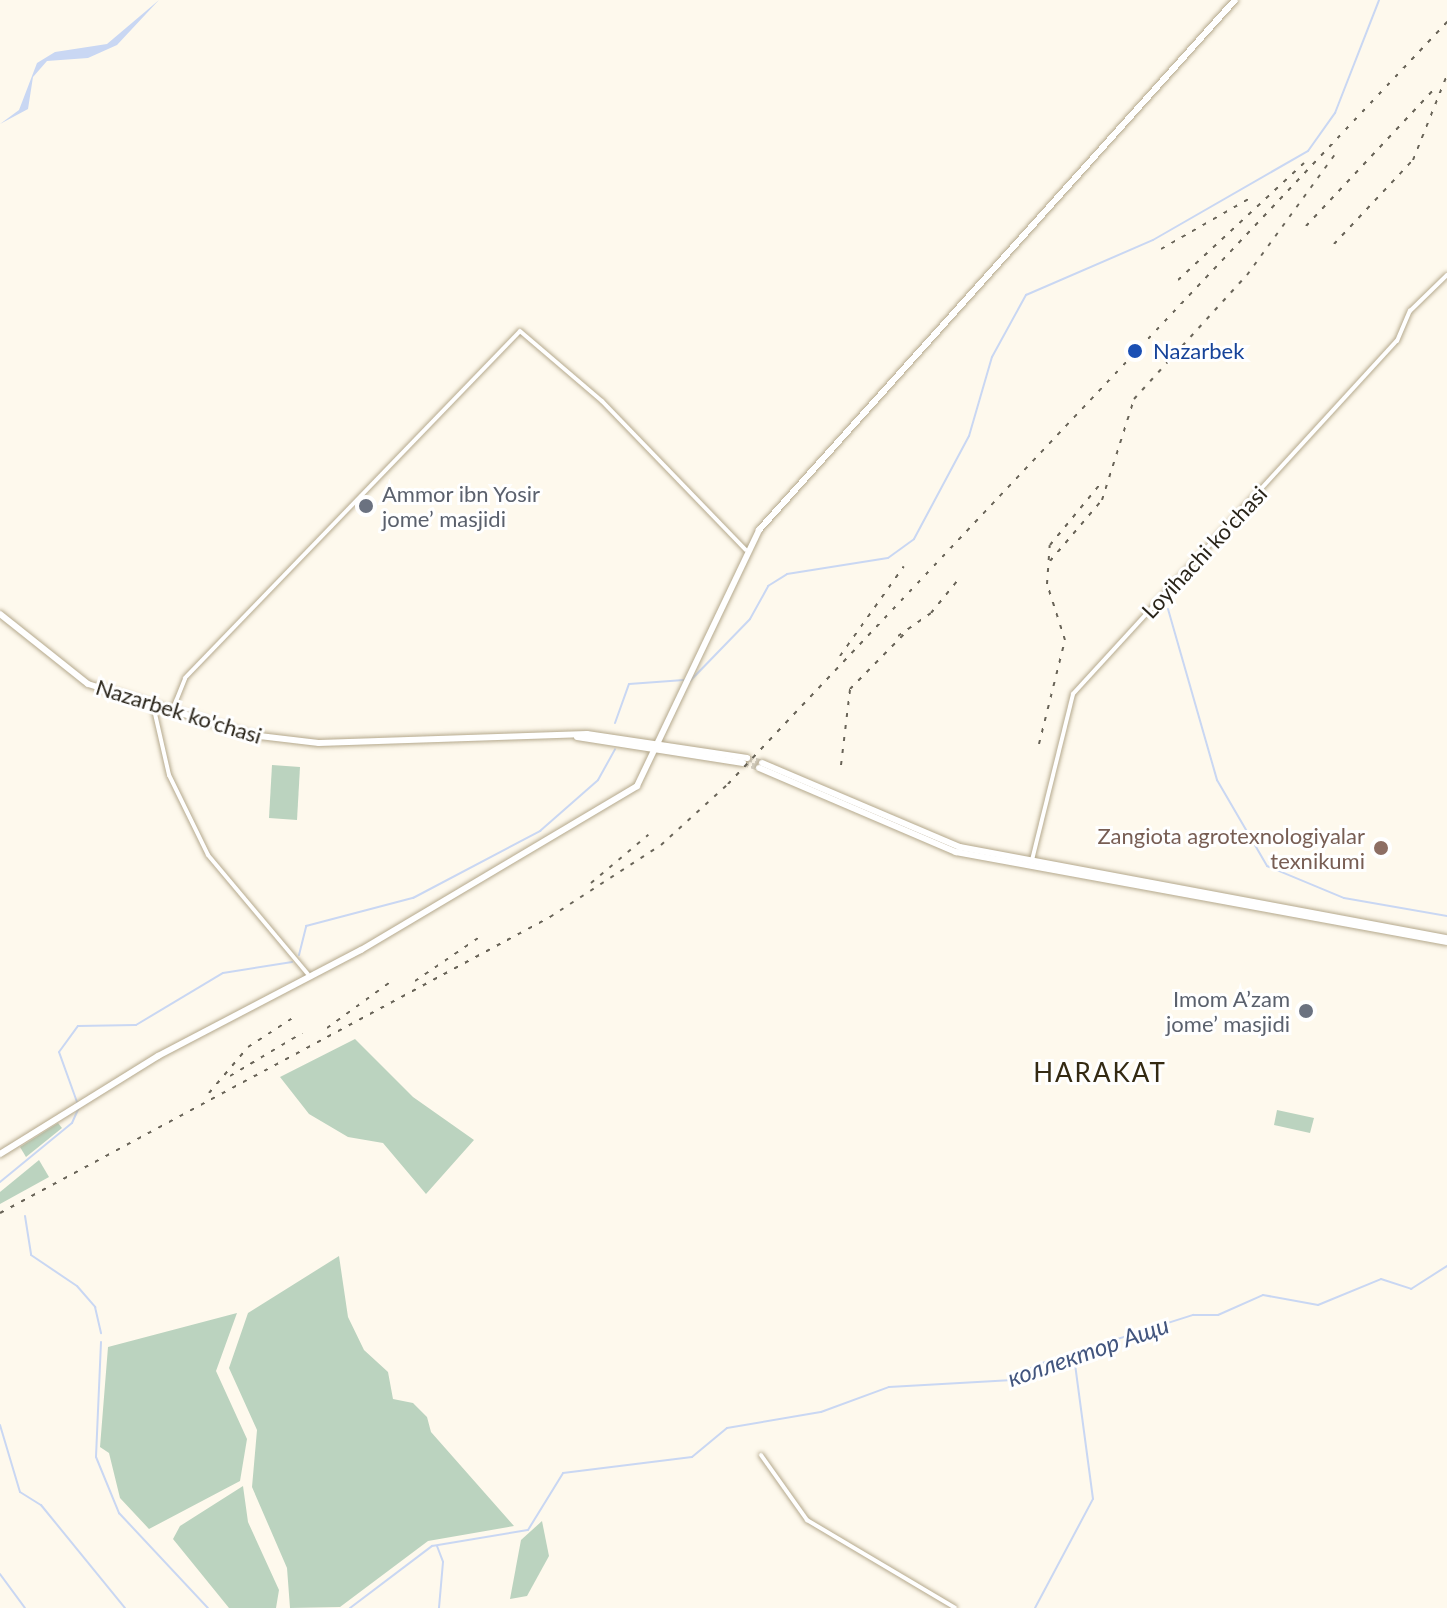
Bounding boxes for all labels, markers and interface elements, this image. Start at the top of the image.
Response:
place label: Nazarbek [1153,338,1244,364]
marker: Nazarbek [1124,340,1146,362]
place label: Ammor ibn Yosir jome’ masjidi [382,480,541,532]
street label: Loyihachi ko'chasi [1136,480,1272,624]
marker: Ammor ibn Yosir jome’ masjidi [357,497,375,515]
street label: Nazarbek ko'chasi [93,673,265,749]
place label: Zangiota agrotexnologiyalar texnikumi [1097,822,1365,874]
marker: Zangiota agrotexnologiyalar texnikumi [1372,839,1390,857]
place label: Imom A’zam jome’ masjidi [1166,985,1290,1036]
marker: Imom A’zam jome’ masjidi [1297,1002,1315,1020]
district label: HARAKAT [1033,1057,1167,1089]
water label: коллектор Ащи [1003,1310,1173,1392]

